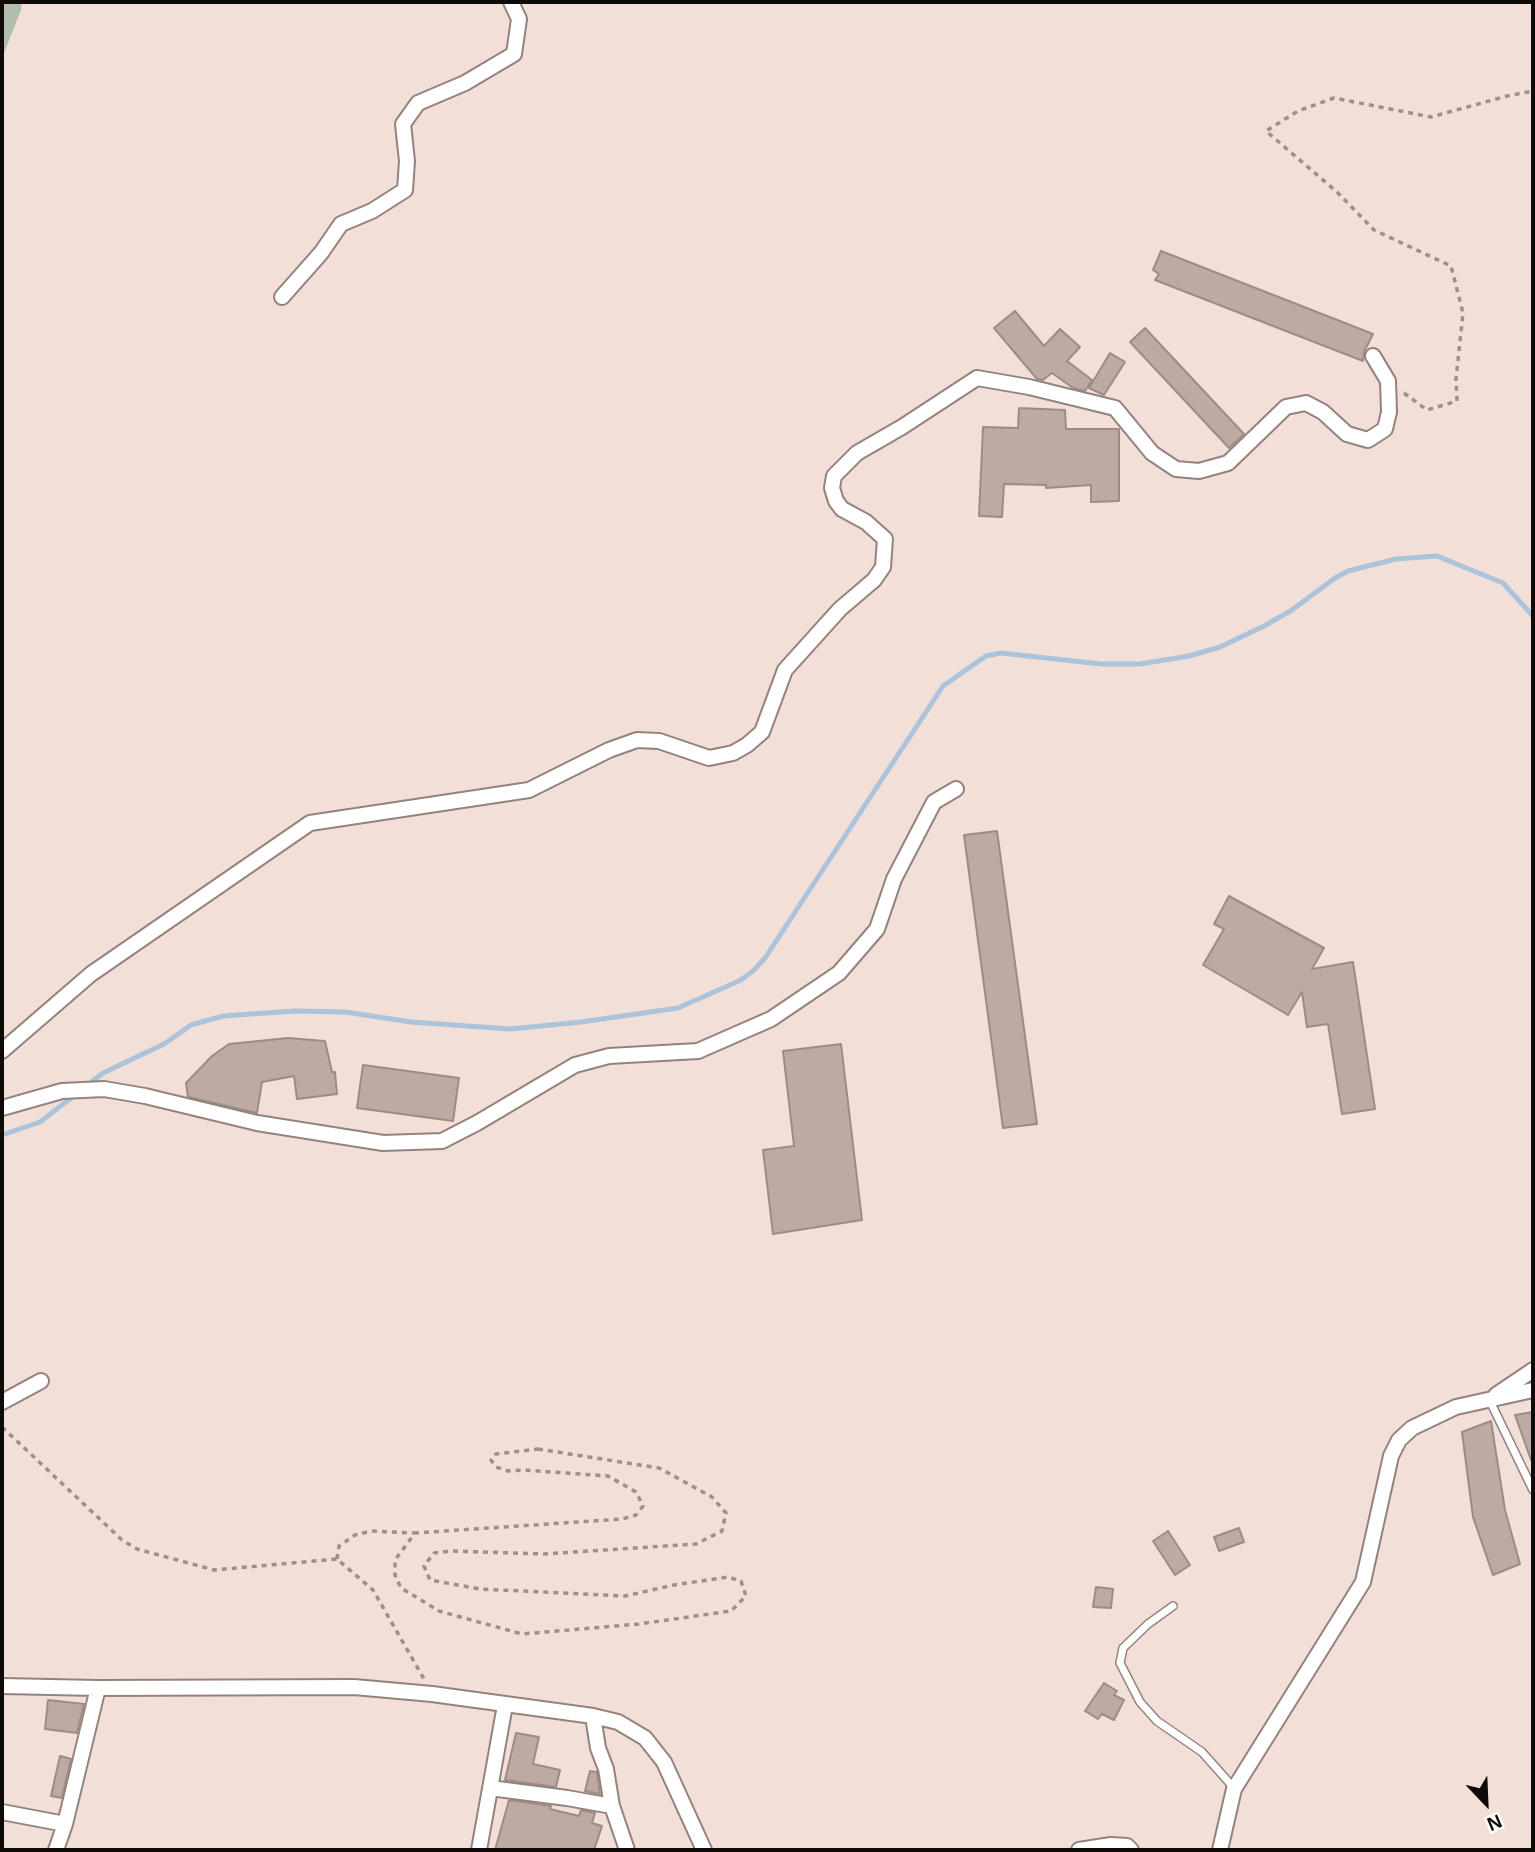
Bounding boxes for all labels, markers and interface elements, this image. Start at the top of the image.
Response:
north arrow [1451,1768,1521,1838]
text: N [1484,1810,1505,1835]

